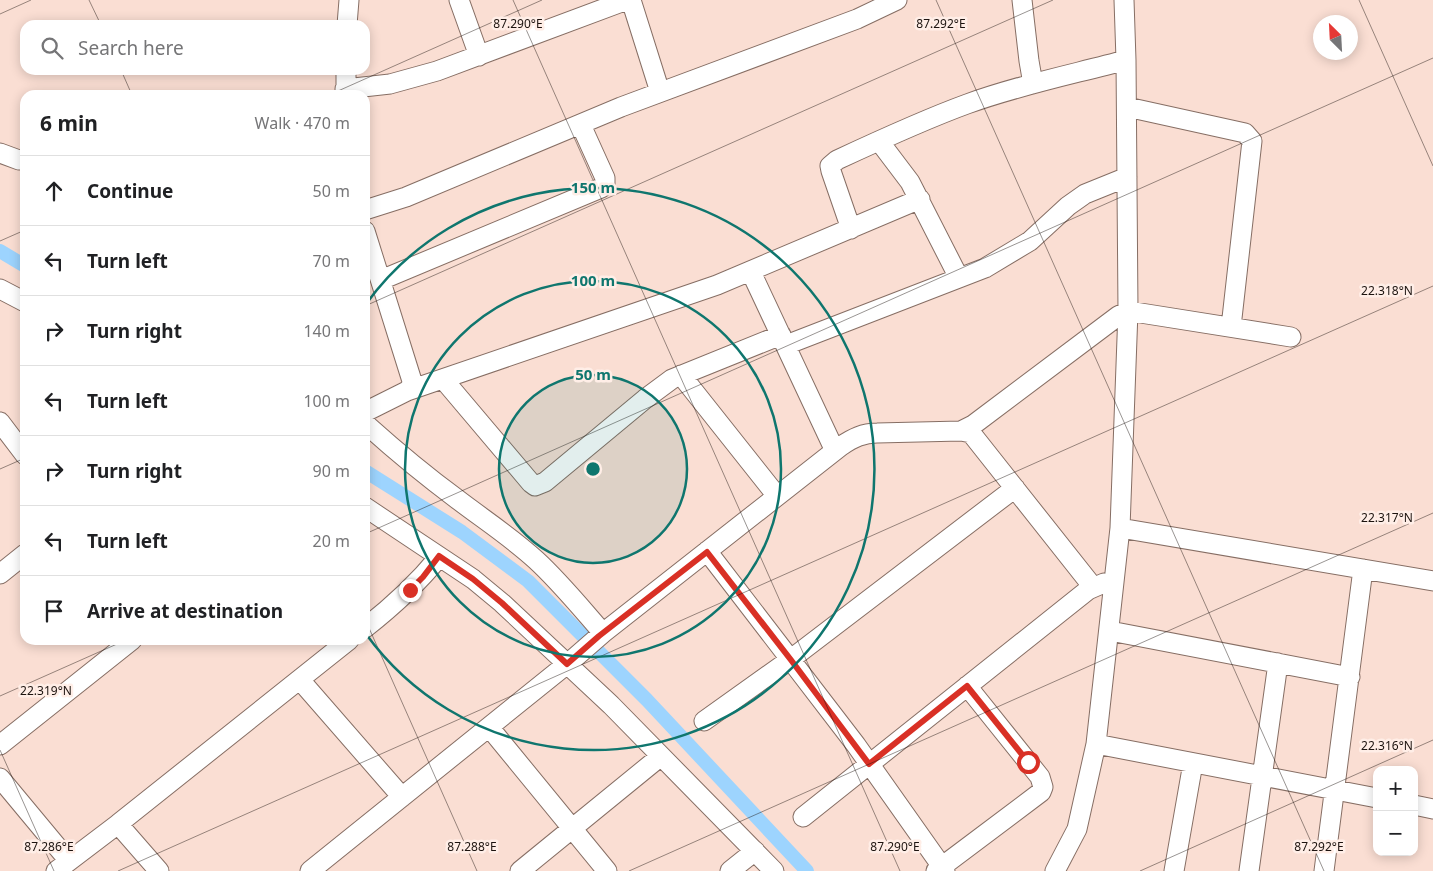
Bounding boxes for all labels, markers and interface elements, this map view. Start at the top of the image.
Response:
text: 87.290°E [493,15,543,32]
text: 87.292°E [916,15,966,32]
north arrow [1313,15,1358,60]
search box [20,20,370,75]
icon: search [38,34,66,62]
text: Search here [78,35,184,61]
text: 6 min [40,109,98,137]
text: Walk · 470 m [255,112,350,134]
icon: ahead [40,177,68,205]
text: 150 m [571,177,615,197]
text: Continue [87,178,173,204]
text: 50 m [313,180,350,202]
icon: left [40,247,68,275]
text: Turn left [87,248,168,274]
text: 70 m [313,250,350,272]
text: 100 m [571,270,615,290]
text: 22.318°N [1361,282,1413,299]
icon: right [40,317,68,345]
text: Turn right [87,318,182,344]
text: 140 m [303,320,350,342]
text: 50 m [575,364,611,384]
icon: left [40,387,68,415]
text: Turn left [87,388,168,414]
text: 100 m [303,390,350,412]
icon: right [40,457,68,485]
text: Turn right [87,458,182,484]
text: 90 m [313,460,350,482]
centre of rings [584,460,602,478]
text: 22.317°N [1361,509,1413,526]
icon: left [40,527,68,555]
text: Turn left [87,528,168,554]
text: 20 m [313,530,350,552]
route end [399,579,422,602]
icon: arrive [40,597,68,625]
text: Arrive at destination [87,598,283,624]
text: 22.319°N [20,682,72,699]
text: 22.316°N [1361,737,1413,754]
route start [1017,751,1040,774]
map controls [1373,766,1418,856]
button: + [1373,766,1418,811]
button: − [1373,811,1418,856]
text: 87.286°E [24,838,74,855]
text: 87.288°E [447,838,497,855]
text: 87.290°E [870,838,920,855]
text: 87.292°E [1294,838,1344,855]

